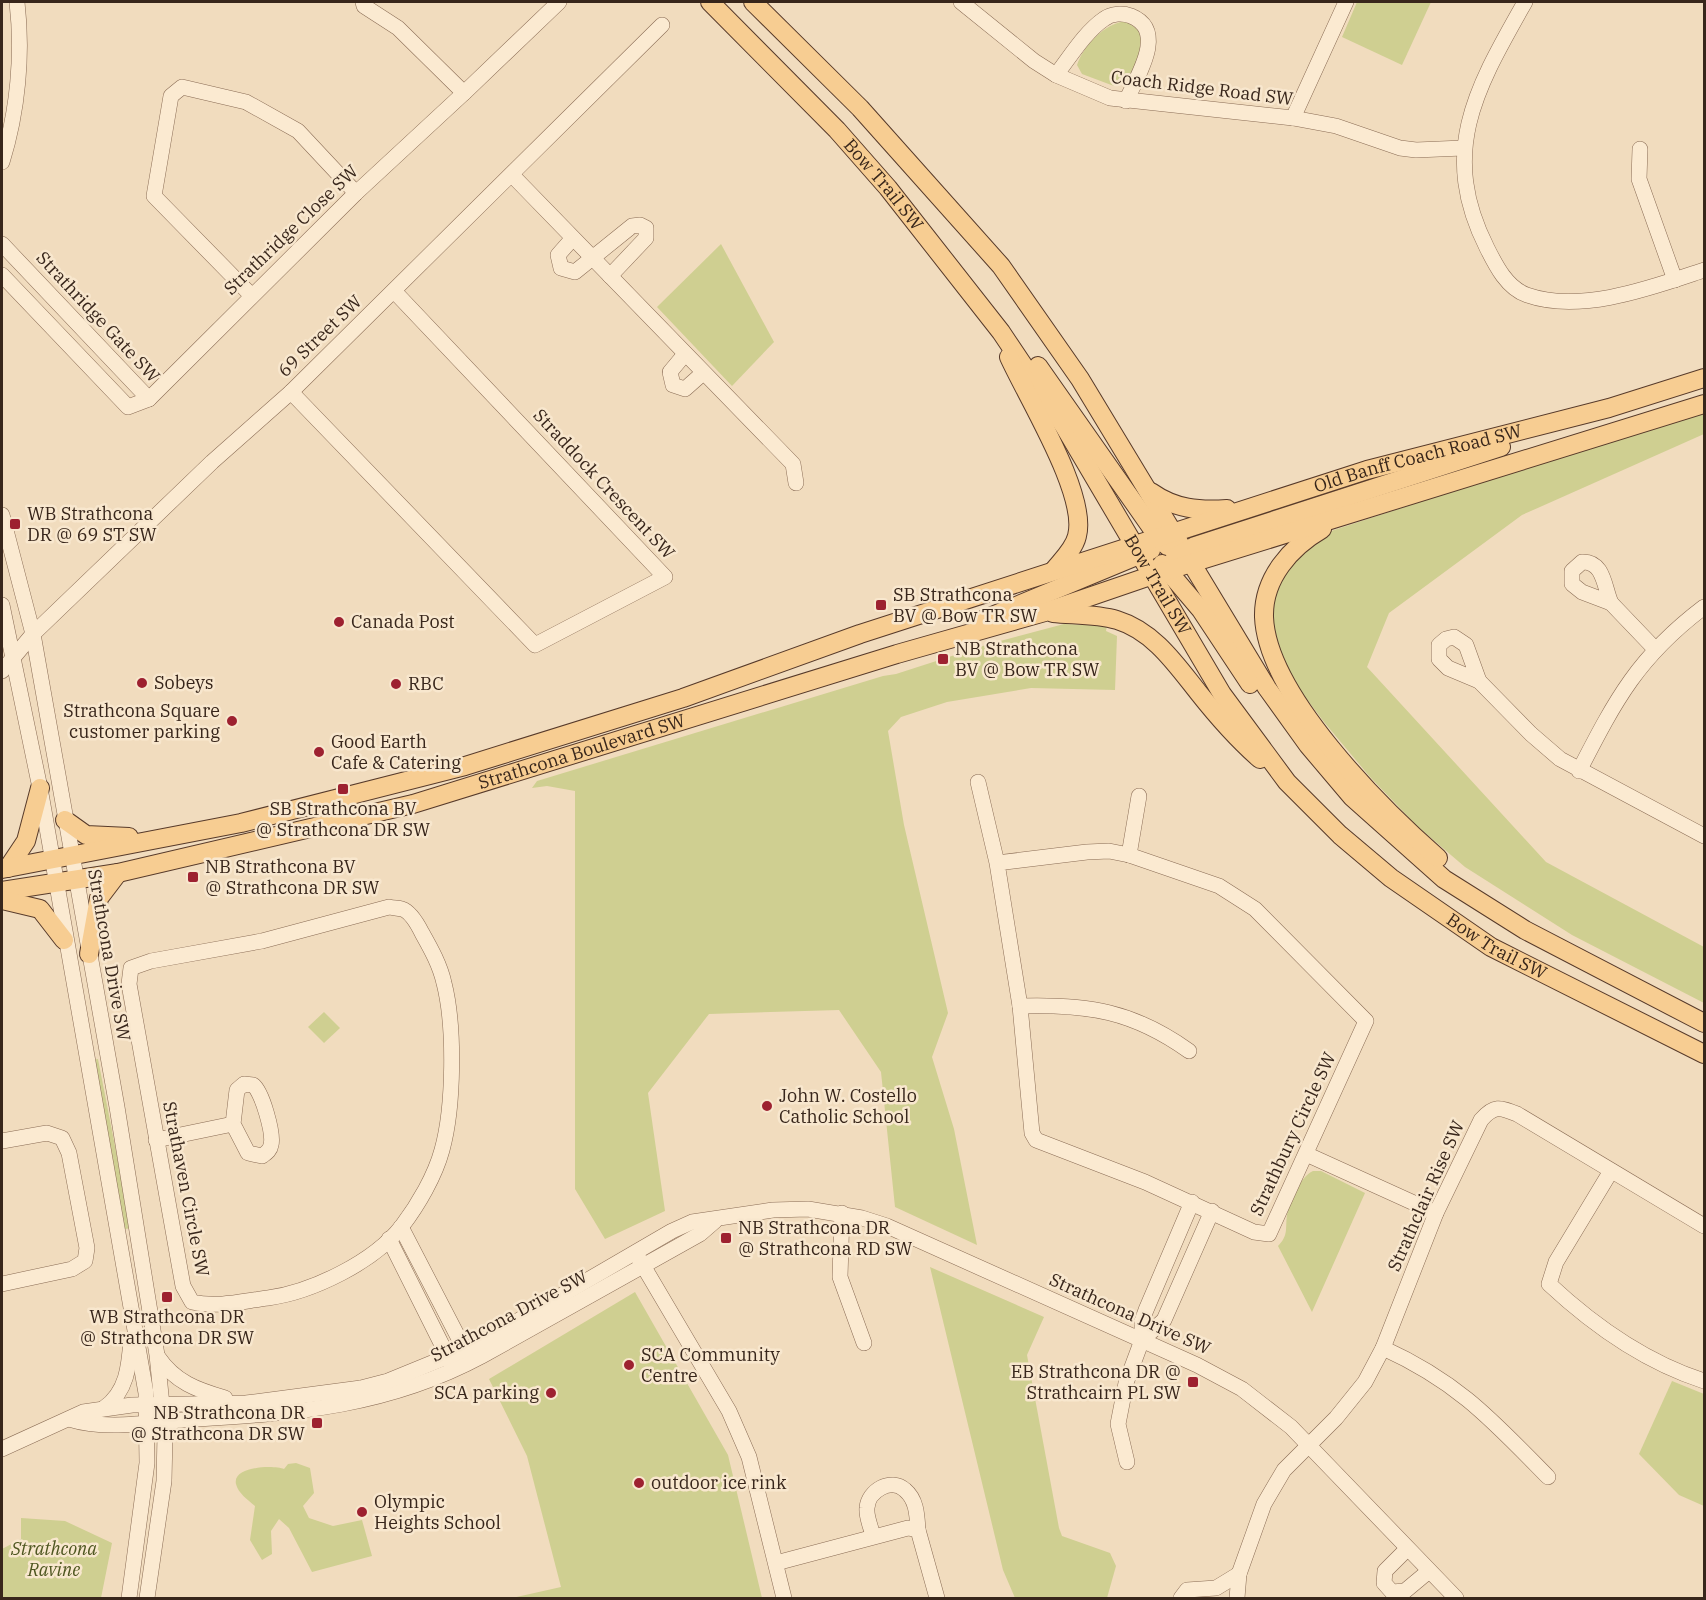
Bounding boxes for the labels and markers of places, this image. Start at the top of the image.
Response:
place label: WB Strathcona DR @ 69 ST SW [27,502,157,546]
marker: WB Strathcona DR @ 69 ST SW [8,517,22,531]
place label: SB Strathcona BV @ Bow TR SW [893,583,1038,627]
marker: SB Strathcona BV @ Bow TR SW [874,598,888,612]
place label: Canada Post [351,610,455,633]
marker: Canada Post [332,615,346,629]
place label: NB Strathcona BV @ Bow TR SW [955,637,1100,681]
marker: NB Strathcona BV @ Bow TR SW [936,652,950,666]
place label: Sobeys [154,671,214,694]
place label: RBC [408,672,444,695]
marker: Sobeys [135,676,149,690]
marker: RBC [389,677,403,691]
place label: Strathcona Square customer parking [63,699,220,743]
marker: Strathcona Square customer parking [225,714,239,728]
place label: Good Earth Cafe & Catering [331,730,461,774]
marker: Good Earth Cafe & Catering [312,745,326,759]
marker: SB Strathcona BV @ Strathcona DR SW [336,782,350,796]
place label: SB Strathcona BV @ Strathcona DR SW [256,797,431,841]
place label: NB Strathcona BV @ Strathcona DR SW [205,855,380,899]
marker: NB Strathcona BV @ Strathcona DR SW [186,870,200,884]
place label: John W. Costello Catholic School [779,1084,917,1128]
marker: John W. Costello Catholic School [760,1099,774,1113]
place label: NB Strathcona DR @ Strathcona RD SW [738,1216,913,1260]
marker: NB Strathcona DR @ Strathcona RD SW [719,1231,733,1245]
marker: WB Strathcona DR @ Strathcona DR SW [160,1290,174,1304]
place label: WB Strathcona DR @ Strathcona DR SW [80,1305,255,1349]
place label: SCA Community Centre [641,1343,780,1387]
marker: SCA Community Centre [622,1358,636,1372]
place label: EB Strathcona DR @ Strathcairn PL SW [1011,1360,1182,1404]
marker: EB Strathcona DR @ Strathcairn PL SW [1186,1375,1200,1389]
place label: SCA parking [434,1381,539,1404]
marker: SCA parking [544,1386,558,1400]
place label: NB Strathcona DR @ Strathcona DR SW [130,1401,306,1445]
marker: NB Strathcona DR @ Strathcona DR SW [310,1416,324,1430]
place label: outdoor ice rink [651,1471,787,1494]
marker: outdoor ice rink [632,1476,646,1490]
place label: Olympic Heights School [374,1490,501,1534]
marker: Olympic Heights School [355,1505,369,1519]

